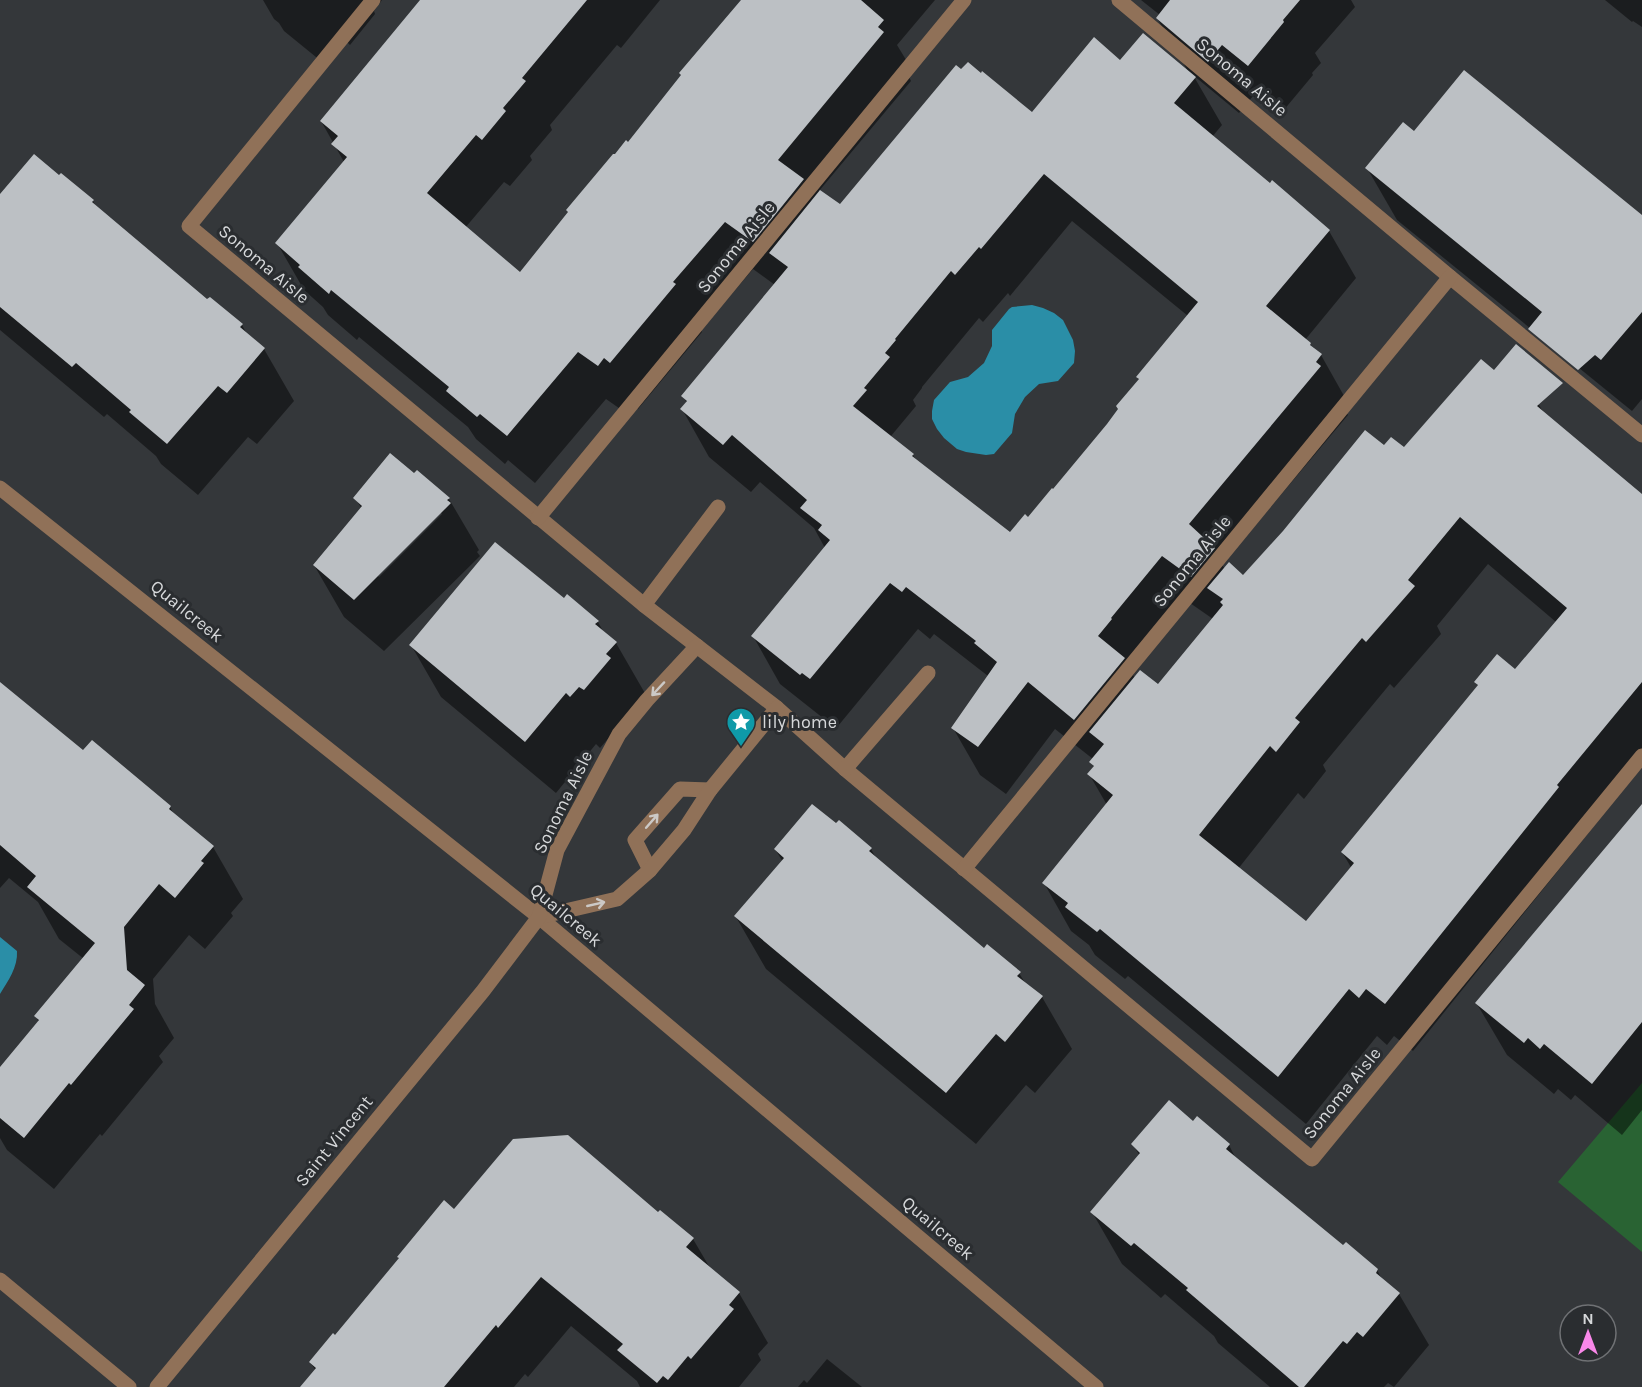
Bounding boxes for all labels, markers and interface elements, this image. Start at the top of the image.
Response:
street label: Sonoma Aisle [1192,33,1292,121]
street label: Sonoma Aisle [692,197,780,297]
street label: Sonoma Aisle [214,220,314,308]
street label: Sonoma Aisle [1148,511,1236,611]
street label: Quailcreek [146,575,228,647]
one-way arrow [650,681,665,696]
place icon: lily home [725,706,757,748]
place label: lily home [762,711,837,733]
street label: Sonoma Aisle [529,747,597,857]
one-way arrow [645,814,659,829]
street label: Quailcreek [525,878,607,952]
one-way arrow [586,898,605,909]
street label: Sonoma Aisle [1298,1043,1386,1143]
street label: Saint Vincent [291,1091,377,1191]
street label: Quailcreek [897,1191,979,1265]
north arrow [1558,1303,1618,1363]
text: N [1582,1309,1594,1328]

